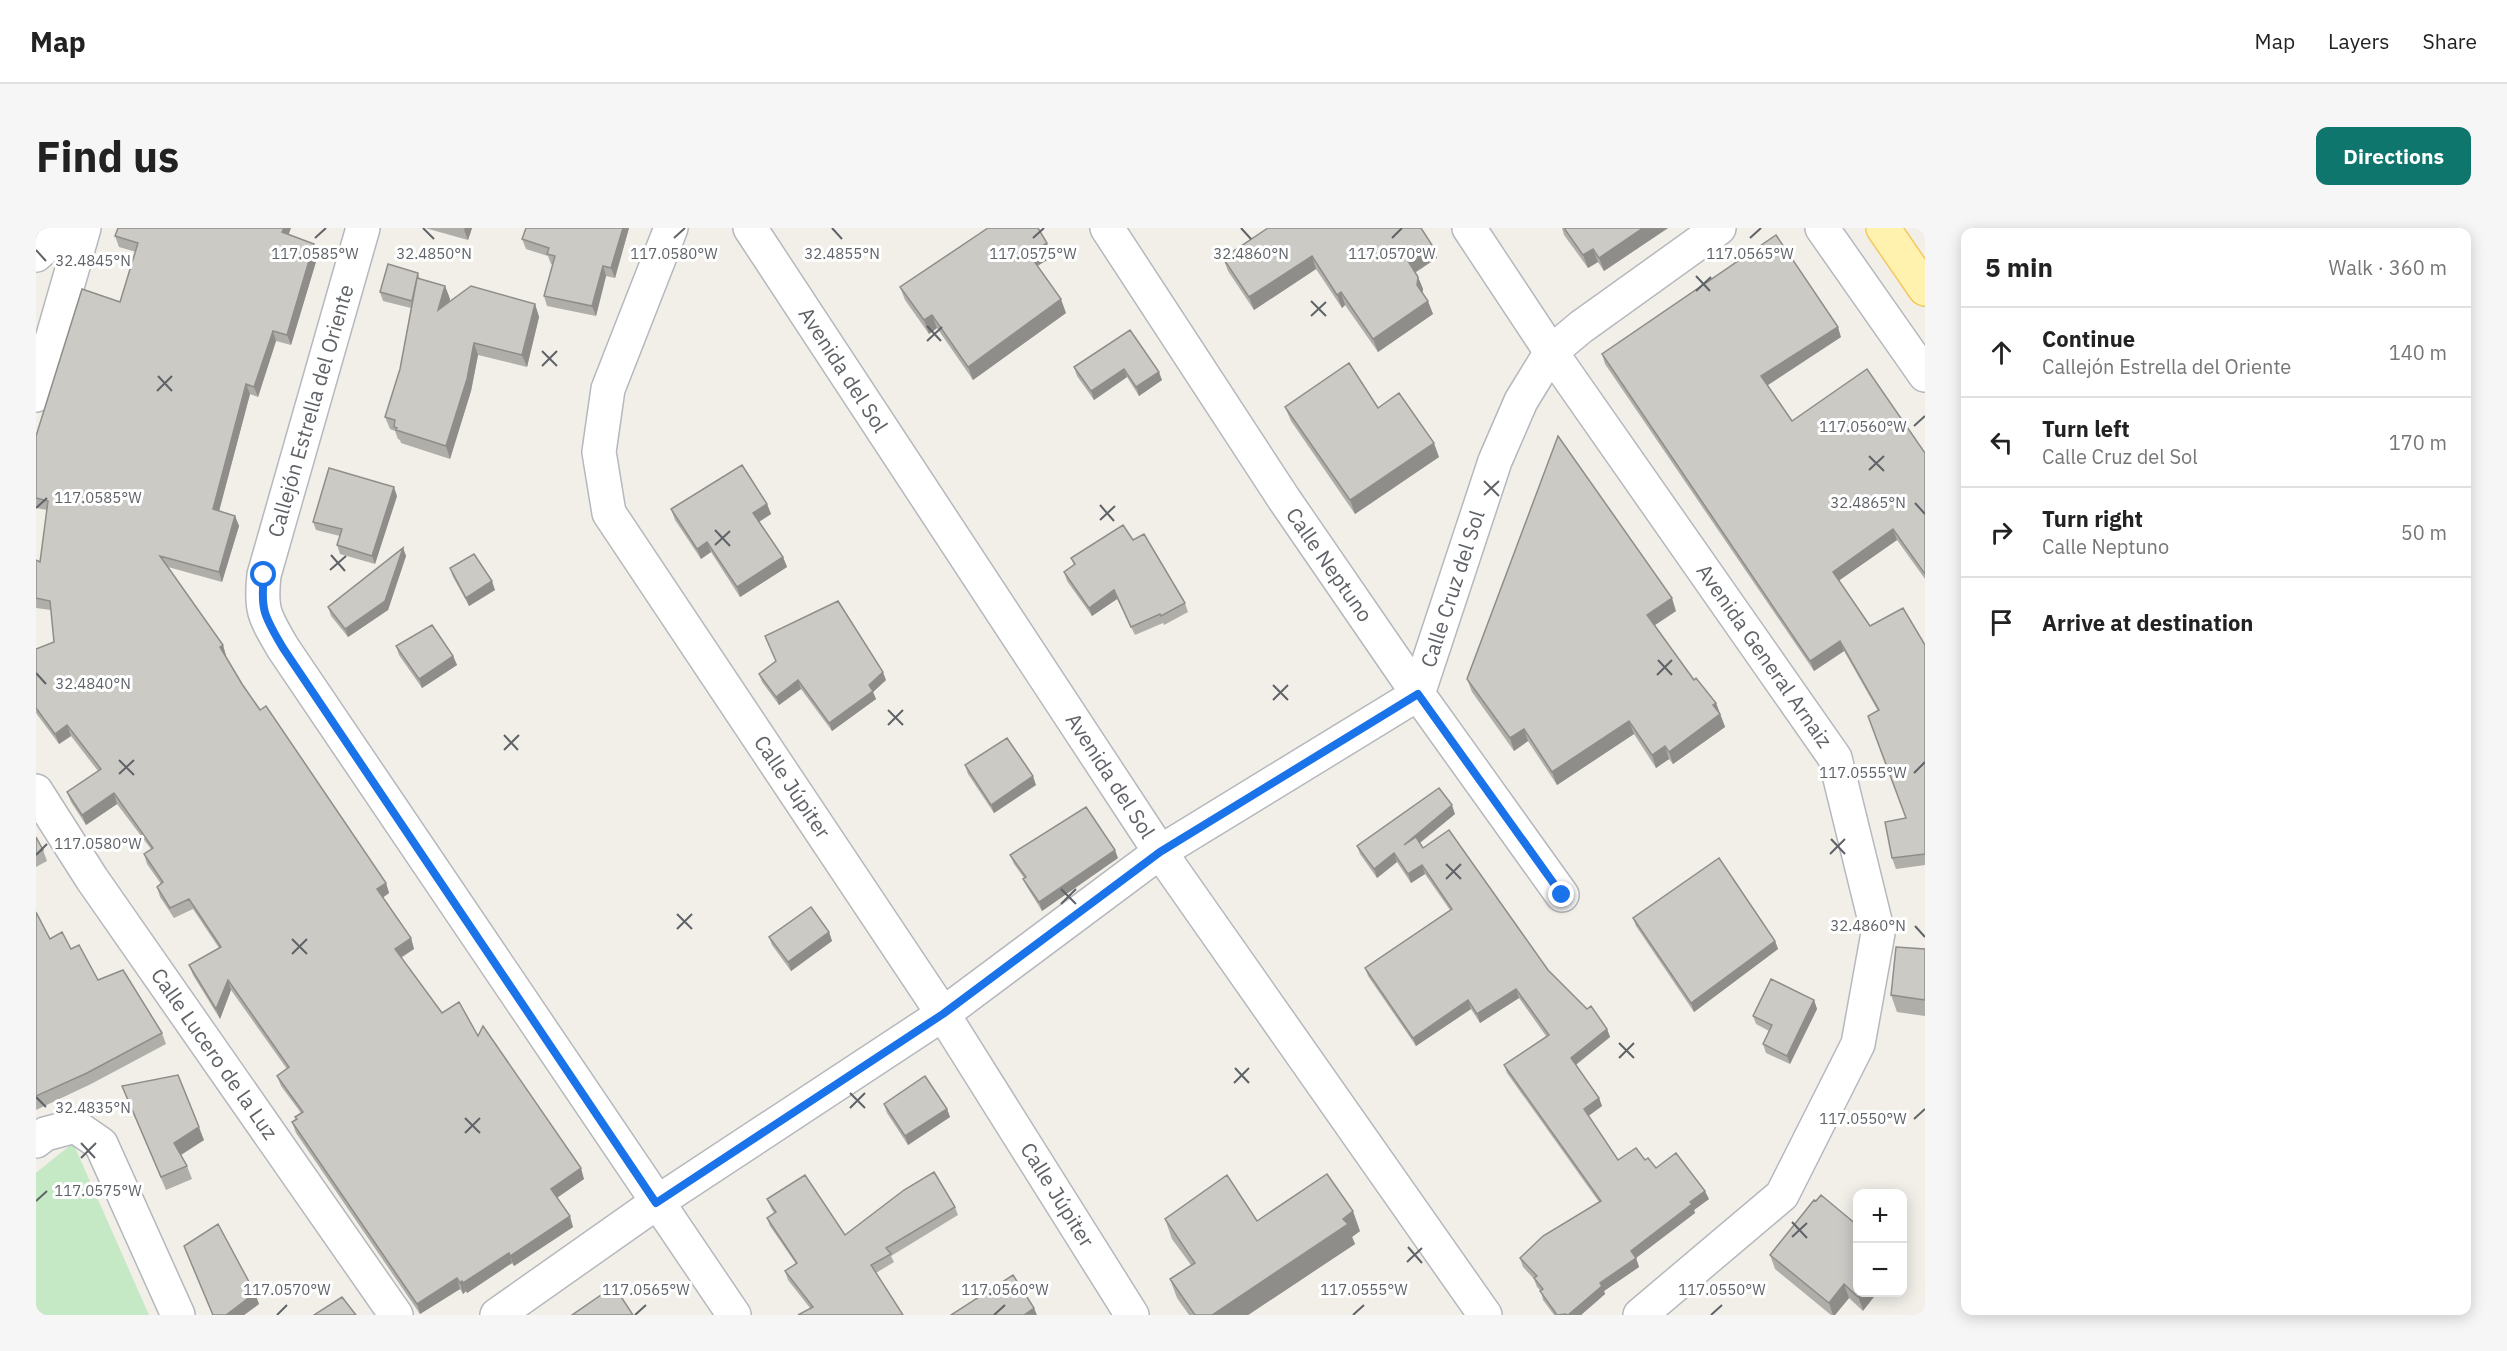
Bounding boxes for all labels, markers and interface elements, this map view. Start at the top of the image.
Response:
text: Map [30,23,86,60]
text: Map [2255,27,2295,55]
text: Layers [2328,27,2390,55]
text: Share [2423,27,2477,55]
button: Directions [2316,127,2471,185]
text: Find us [36,129,179,184]
text: 117.0585°W [271,244,359,263]
text: 32.4850°N [396,244,472,263]
text: 117.0580°W [630,244,718,263]
text: 32.4855°N [804,244,880,263]
text: 117.0575°W [989,244,1077,263]
text: 32.4860°N [1213,244,1289,263]
text: 117.0570°W [1348,244,1436,263]
text: 117.0565°W [1706,244,1794,263]
text: 5 min [1985,250,2053,284]
text: 32.4845°N [55,251,131,270]
text: Walk · 360 m [2329,254,2447,281]
street label: Callejón Estrella del Oriente [261,281,360,540]
street label: Avenida del Sol [793,301,895,438]
text: Continue [2042,324,2135,353]
icon: ahead [1985,336,2018,369]
text: 140 m [2389,339,2447,366]
text: Callejón Estrella del Oriente [2042,353,2291,380]
text: Turn left [2042,414,2130,443]
text: 117.0560°W [1819,417,1907,436]
icon: left [1985,426,2018,459]
text: 170 m [2389,429,2447,456]
text: Calle Cruz del Sol [2042,443,2198,470]
text: 117.0585°W [54,488,142,507]
text: 32.4865°N [1830,493,1906,512]
street label: Calle Neptuno [1280,502,1380,627]
text: Turn right [2042,504,2143,533]
street label: Calle Cruz del Sol [1413,506,1491,671]
icon: right [1985,516,2018,549]
text: 50 m [2401,519,2447,546]
text: Calle Neptuno [2042,533,2169,560]
street label: Avenida General Arnaiz [1691,558,1839,753]
route start [250,561,276,587]
icon: arrive [1985,606,2018,639]
text: Arrive at destination [2042,608,2253,637]
text: 32.4840°N [55,674,131,693]
street label: Avenida del Sol [1060,707,1162,844]
street label: Calle Júpiter [748,729,838,844]
text: 117.0555°W [1819,763,1907,782]
text: 117.0580°W [54,834,142,853]
route end [1548,881,1574,907]
text: 32.4860°N [1830,916,1906,935]
street label: Calle Lucero de la Luz [145,962,285,1145]
text: 32.4835°N [55,1098,131,1117]
text: 117.0550°W [1819,1109,1907,1128]
street label: Calle Júpiter [1015,1137,1101,1252]
text: 117.0575°W [54,1181,142,1200]
map controls [1853,1189,1907,1297]
button: + [1853,1189,1907,1243]
button: − [1853,1243,1907,1297]
text: 117.0570°W [243,1280,331,1299]
text: 117.0565°W [602,1280,690,1299]
text: 117.0560°W [961,1280,1049,1299]
text: 117.0555°W [1320,1280,1408,1299]
text: 117.0550°W [1678,1280,1766,1299]

